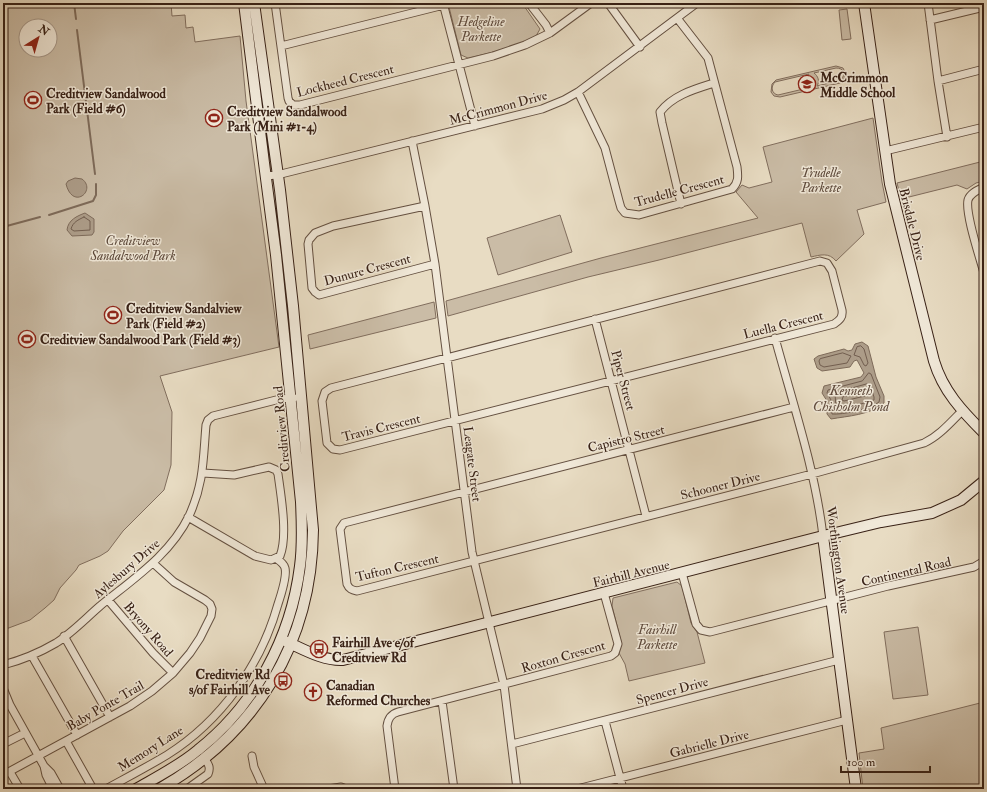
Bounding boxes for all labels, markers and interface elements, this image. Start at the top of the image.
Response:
park label: Hedgeline Parkette [457,14,505,45]
north arrow [18,18,58,58]
text: N [35,22,52,39]
street label: Lockheed Crescent [295,61,395,101]
place label: McCrimmon Middle School [819,70,896,101]
school or university icon: McCrimmon Middle School [797,74,817,94]
place label: Creditview Sandalwood Park (Field #6) [46,86,166,117]
street label: McCrimmon Drive [447,87,550,129]
sports icon: Creditview Sandalwood Park (Field #6) [23,90,43,110]
place label: Creditview Sandalwood Park (Mini #1-4) [227,104,347,135]
sports icon: Creditview Sandalwood Park (Mini #1-4) [204,108,224,128]
park label: Trudelle Parkette [800,165,842,196]
street label: Trudelle Crescent [633,171,726,211]
street label: Brisdale Drive [895,186,929,263]
park label: Creditview Sandalwood Park [89,233,176,264]
street label: Dunure Crescent [322,251,412,289]
place label: Creditview Sandalview Park (Field #2) [126,301,243,332]
sports icon: Creditview Sandalview Park (Field #2) [103,305,123,325]
street label: Luella Crescent [742,307,825,343]
sports icon: Creditview Sandalwood Park (Field #3) [17,329,37,349]
place label: Creditview Sandalwood Park (Field #3) [40,332,241,348]
street label: Piper Street [606,348,639,412]
water label: Kenneth Chisholm Pond [813,382,890,415]
street label: Creditview Road [270,385,294,472]
street label: Travis Crescent [340,411,422,445]
street label: Capistro Street [586,422,667,457]
street label: Leagate Street [459,426,485,503]
street label: Schooner Drive [679,468,762,504]
street label: Worthington Avenue [822,504,854,615]
street label: Aylesbury Drive [89,535,164,603]
street label: Tufton Crescent [354,551,440,585]
street label: Continental Road [860,554,953,590]
street label: Fairhill Avenue [591,557,672,591]
street label: Bryony Road [119,599,177,661]
park label: Fairhill Parkette [636,622,678,653]
place label: Fairhill Ave e/of Creditview Rd [332,635,417,666]
street label: Roxton Crescent [519,637,607,677]
bus stop icon: Fairhill Ave e/of Creditview Rd [309,639,329,659]
place label: Creditview Rd s/of Fairhill Ave [189,667,271,698]
bus stop icon: Creditview Rd s/of Fairhill Ave [273,671,293,691]
street label: Spencer Drive [634,674,711,709]
street label: Baby Ponte Trail [64,677,148,735]
place label: Canadian Reformed Churches [326,678,431,709]
church icon: Canadian Reformed Churches [303,682,323,702]
street label: Memory Lane [115,722,187,776]
street label: Gabrielle Drive [668,726,751,762]
scale bar [841,748,930,774]
text: 100 m [847,755,876,770]

